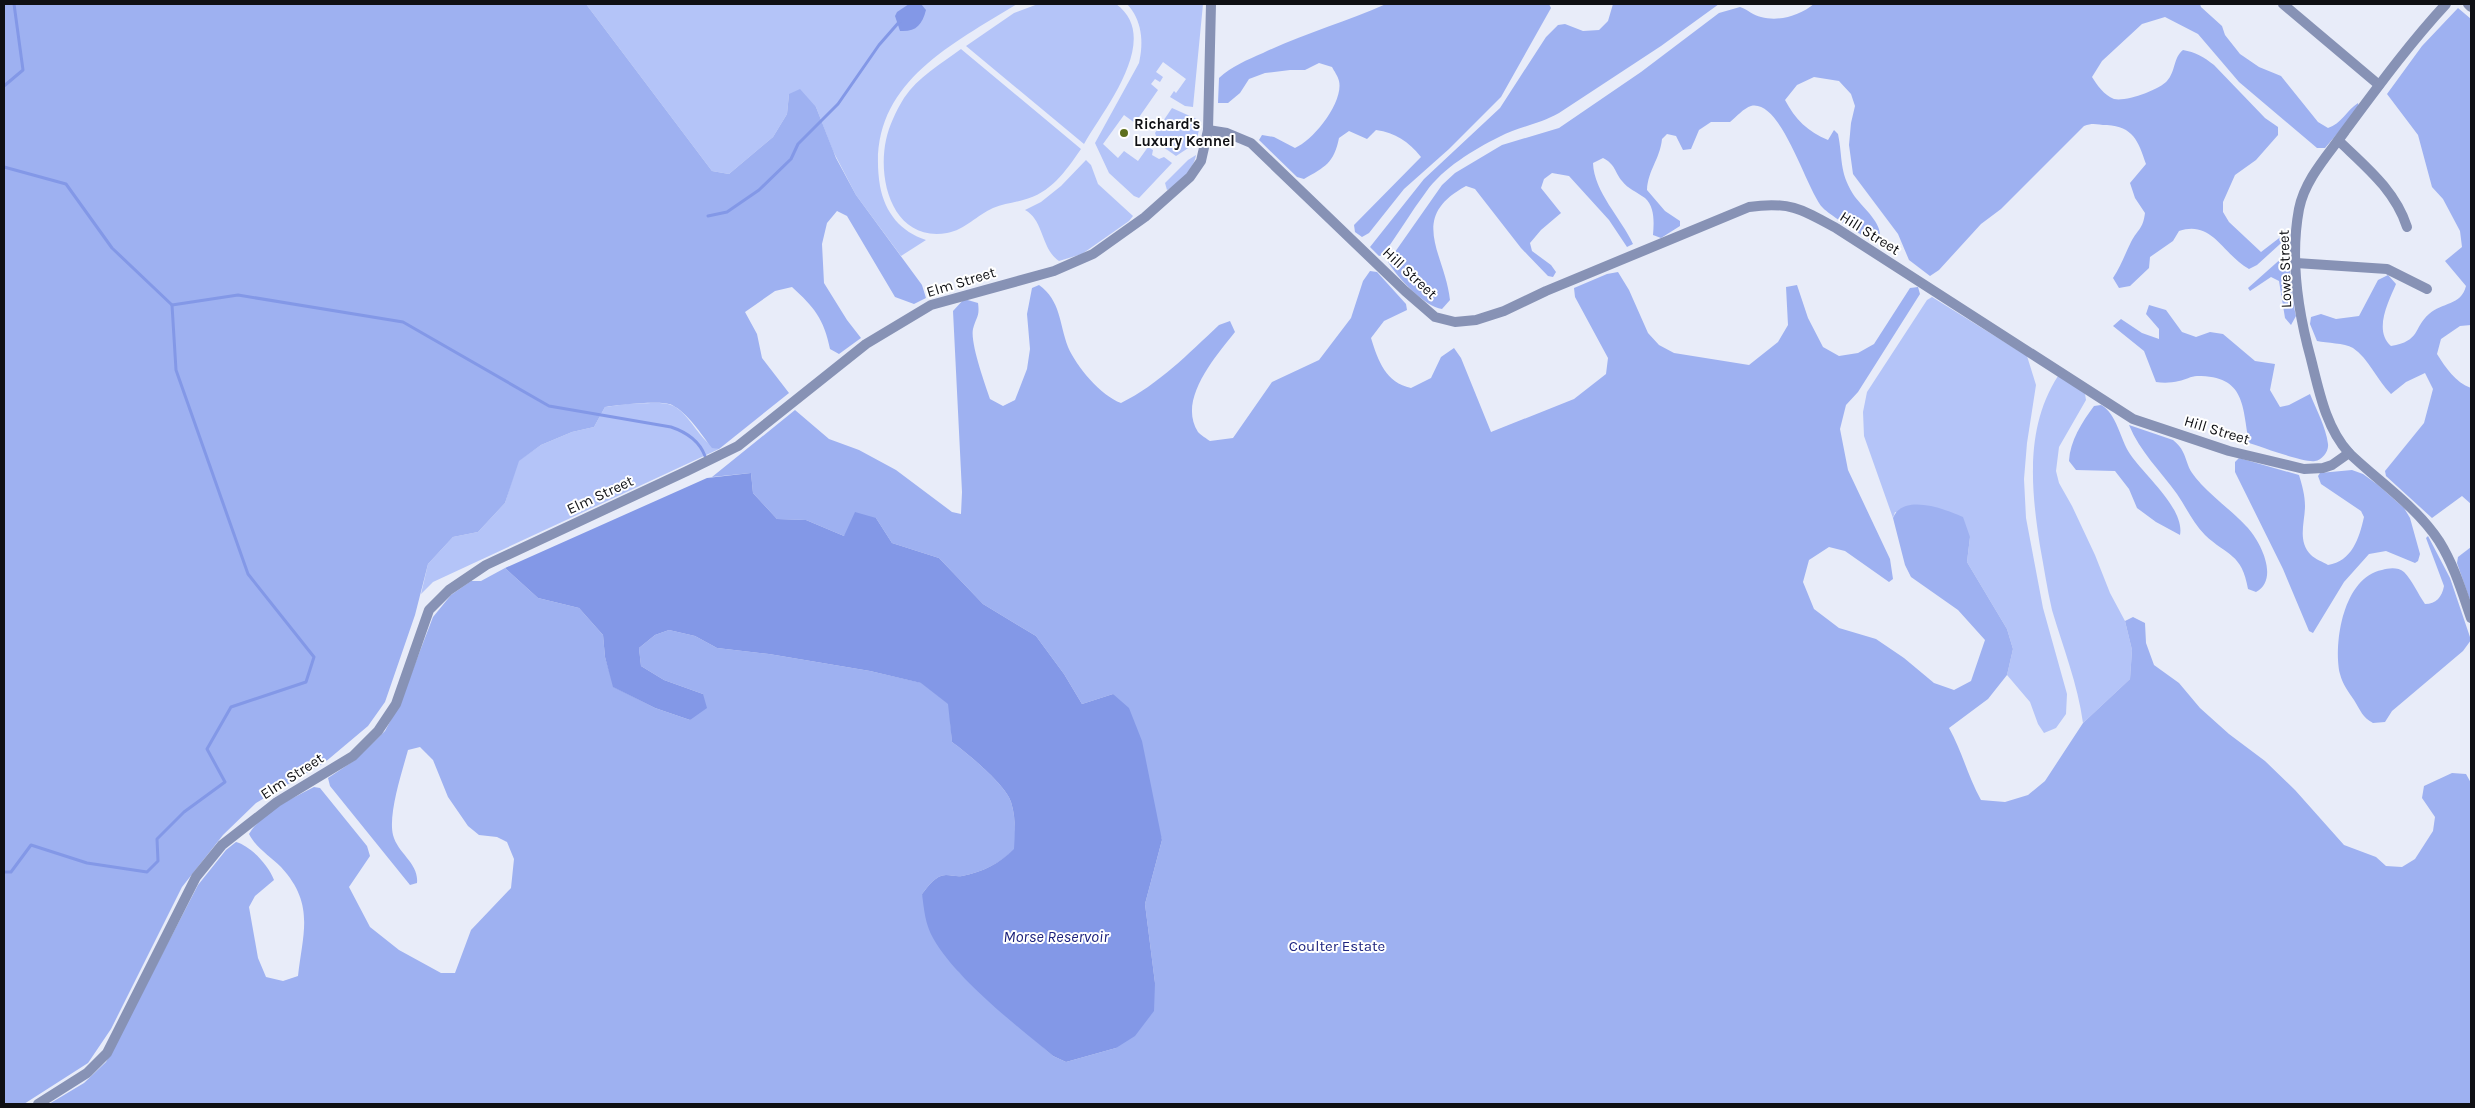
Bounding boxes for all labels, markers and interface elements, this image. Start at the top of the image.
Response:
place label: Richard's Luxury Kennel [1134,115,1235,150]
marker: Richard's Luxury Kennel [1118,127,1130,139]
street label: Hill Street [1837,207,1904,259]
street label: Lowe Street [2275,229,2295,309]
street label: Hill Street [1379,243,1441,303]
street label: Elm Street [924,263,998,301]
street label: Hill Street [2182,412,2252,449]
street label: Elm Street [564,472,636,518]
street label: Elm Street [257,749,327,803]
water label: Morse Reservoir [1003,927,1109,946]
park label: Coulter Estate [1289,937,1385,955]

